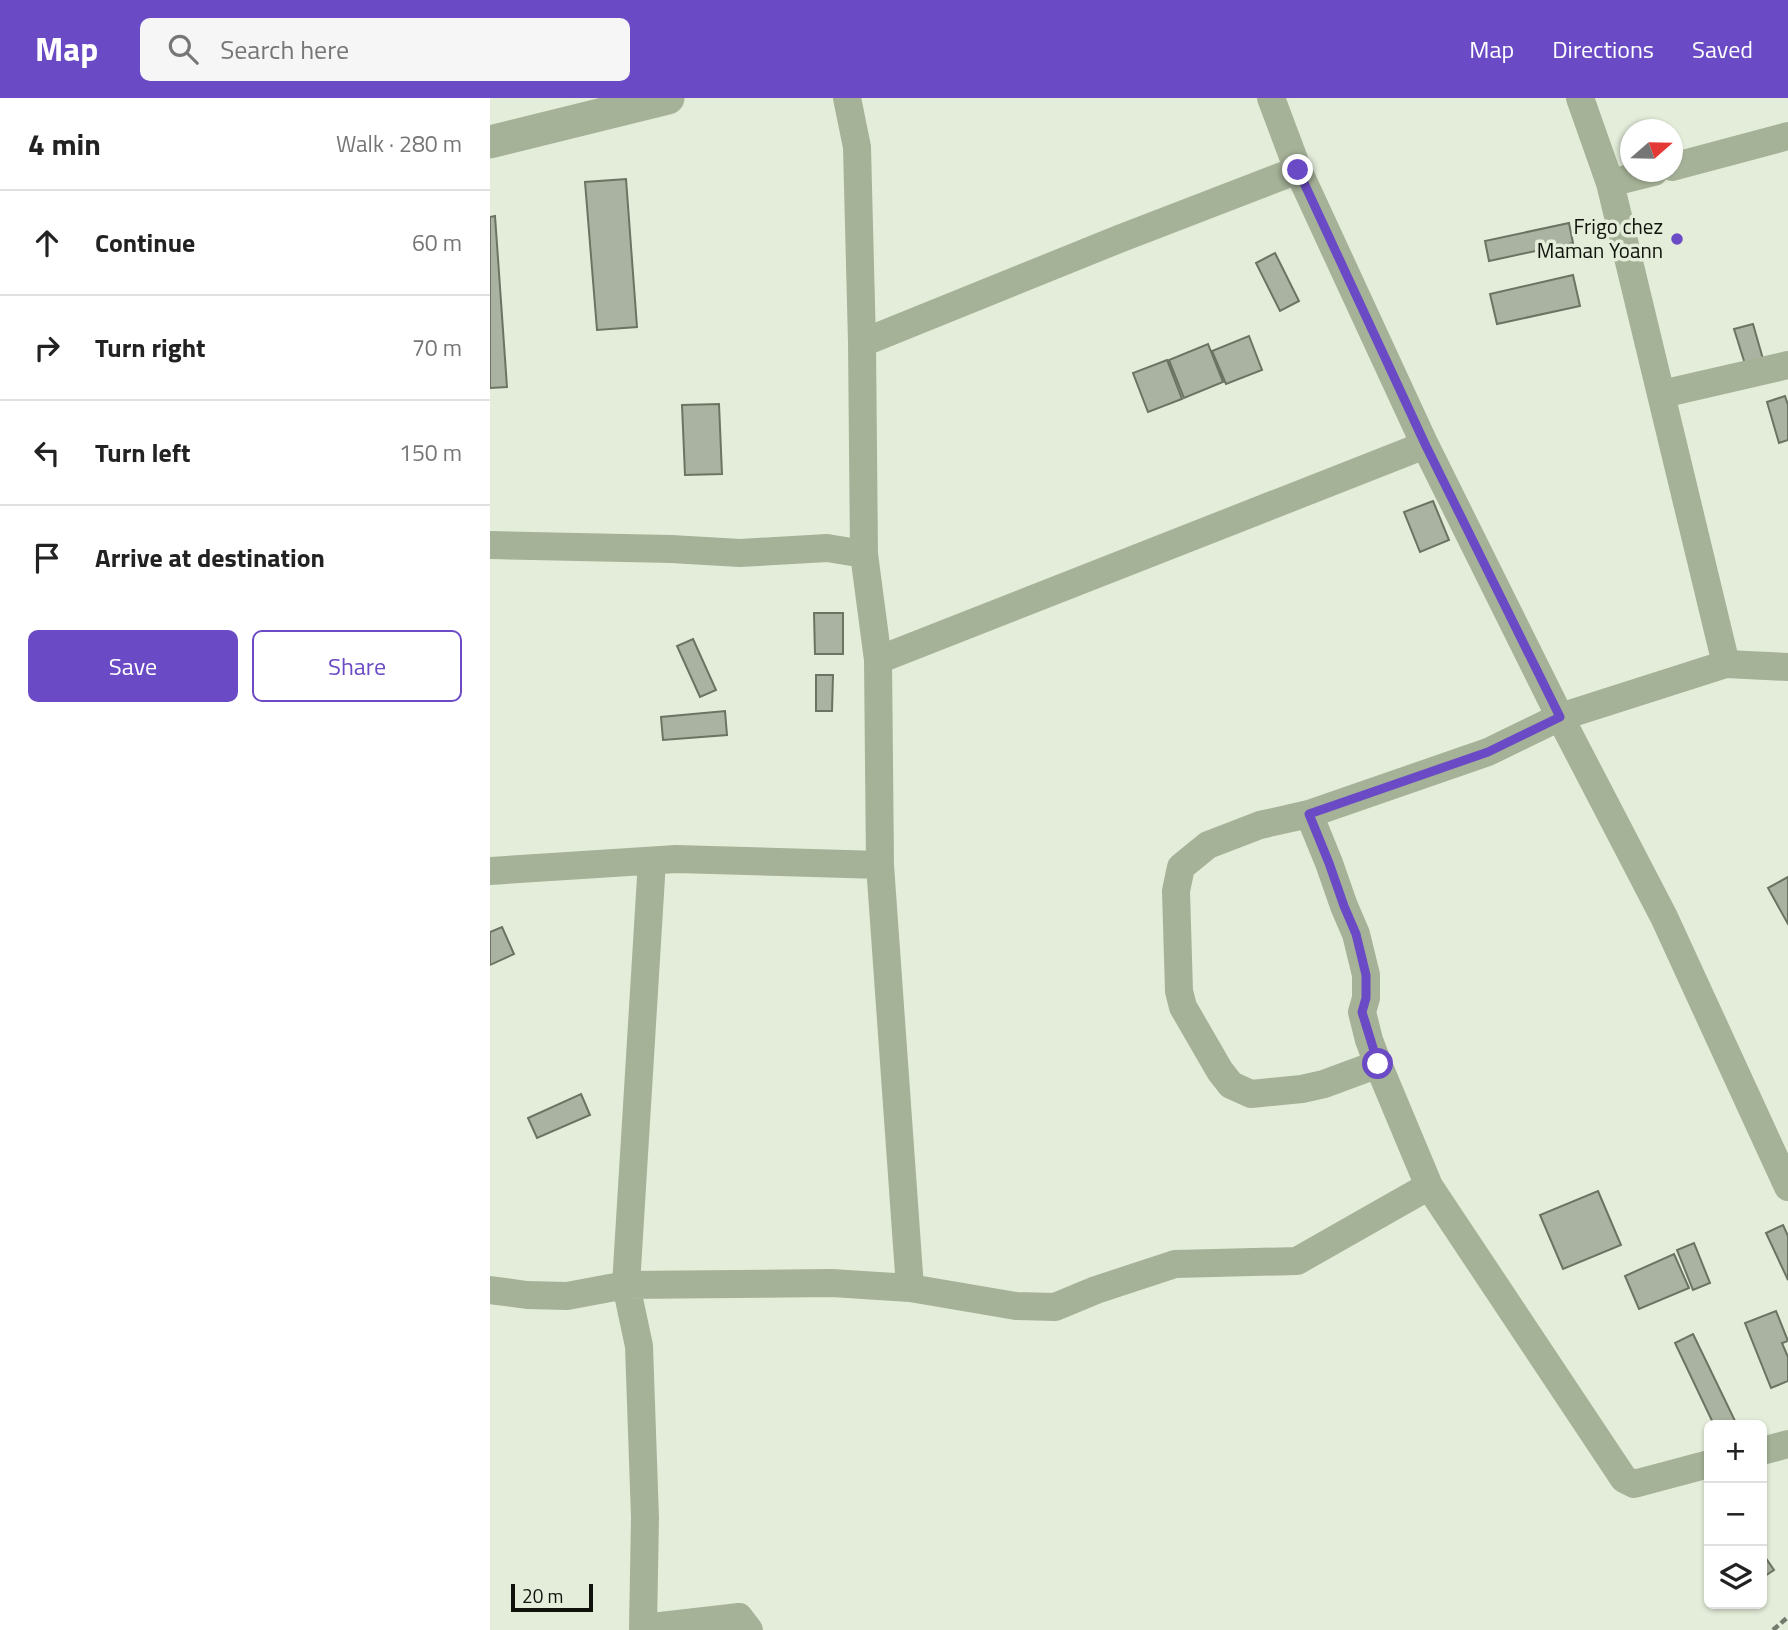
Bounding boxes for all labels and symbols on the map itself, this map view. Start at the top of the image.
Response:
north arrow [1620,119,1683,182]
route end [1282,154,1313,185]
place label: Frigo chez Maman Yoann [1537,210,1663,266]
marker: Frigo chez Maman Yoann [1669,231,1685,247]
route start [1362,1048,1393,1079]
scale bar [511,1581,593,1613]

